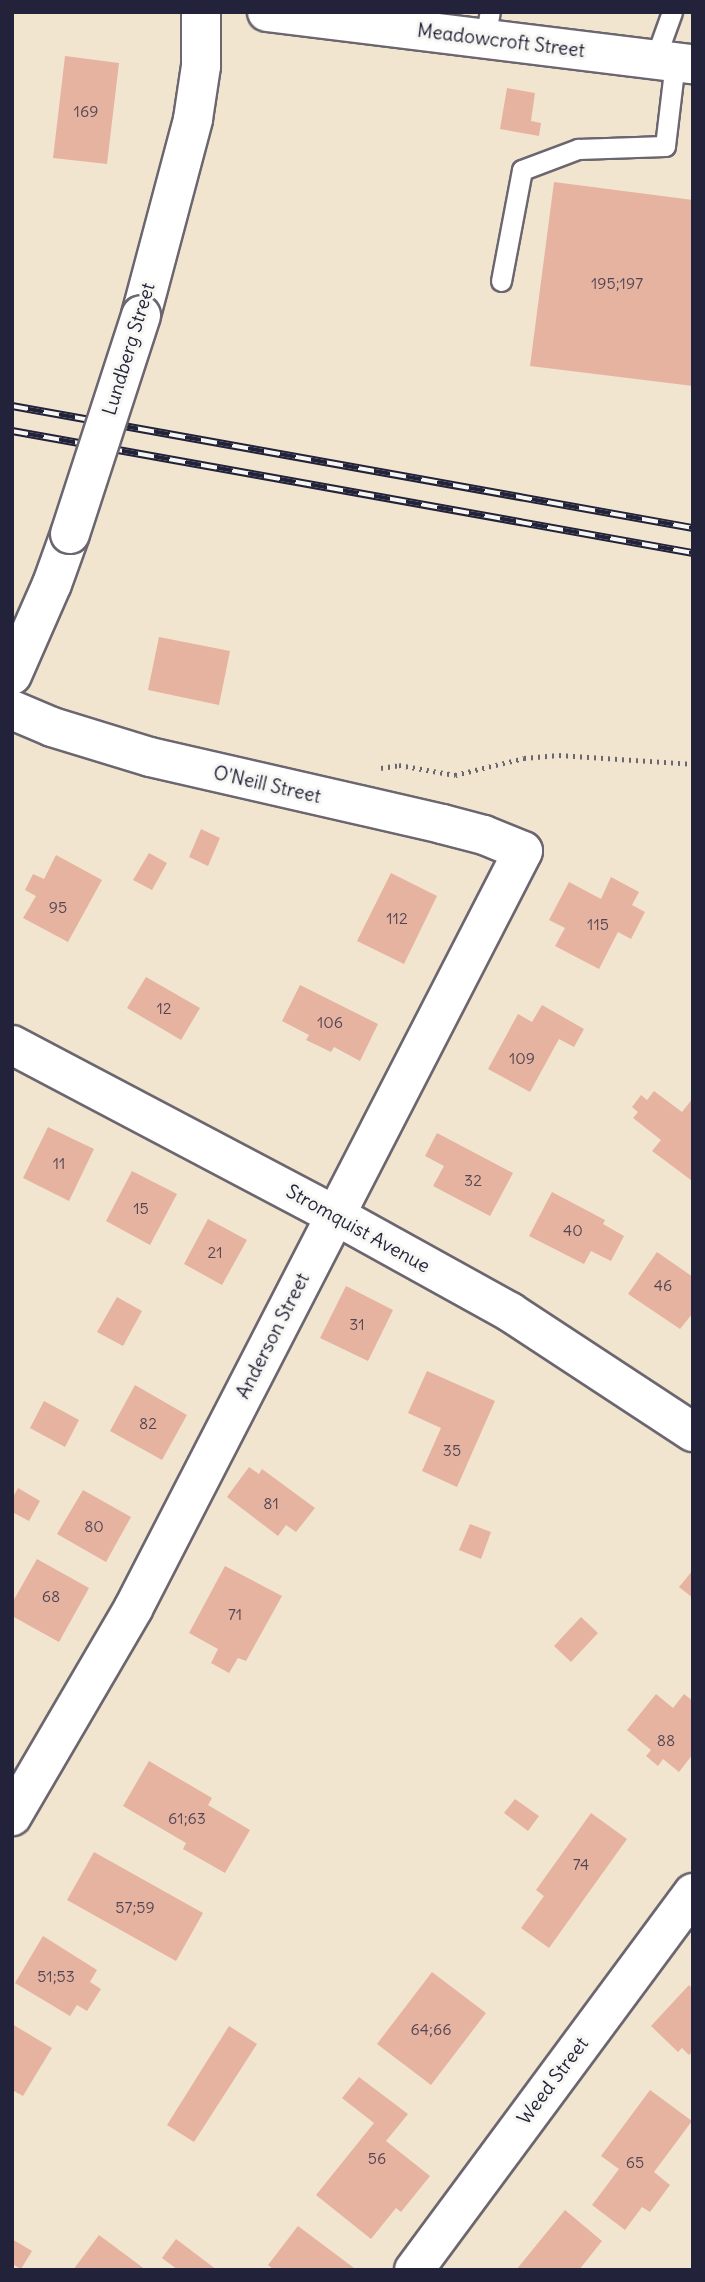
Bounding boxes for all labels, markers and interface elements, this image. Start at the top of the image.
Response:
street label: Meadowcroft Street [416,19,586,63]
house number: 169 [74,101,98,121]
house number: 195;197 [591,273,643,293]
street label: Lundberg Street [98,280,160,418]
street label: O'Neill Street [211,762,323,808]
house number: 95 [49,897,67,917]
house number: 112 [386,908,408,928]
house number: 115 [587,914,609,934]
house number: 12 [156,998,172,1018]
house number: 106 [317,1012,343,1032]
house number: 109 [509,1048,535,1068]
house number: 11 [53,1153,65,1173]
house number: 32 [464,1170,482,1190]
street label: Stromquist Avenue [282,1180,434,1278]
house number: 15 [133,1198,149,1218]
house number: 40 [563,1220,583,1240]
house number: 21 [207,1242,223,1262]
street label: Anderson Street [232,1269,314,1403]
house number: 46 [654,1275,672,1295]
house number: 31 [349,1314,365,1334]
house number: 82 [139,1413,157,1433]
house number: 35 [443,1440,461,1460]
house number: 81 [263,1493,279,1513]
house number: 80 [84,1516,104,1536]
house number: 68 [42,1586,60,1606]
house number: 71 [228,1604,242,1624]
house number: 88 [657,1730,675,1750]
house number: 61;63 [168,1808,206,1828]
house number: 74 [573,1854,589,1874]
house number: 57;59 [115,1897,155,1917]
house number: 51;53 [37,1966,75,1986]
house number: 64;66 [411,2019,451,2039]
street label: Weed Street [513,2033,593,2129]
house number: 56 [368,2148,386,2168]
house number: 65 [626,2152,644,2172]

